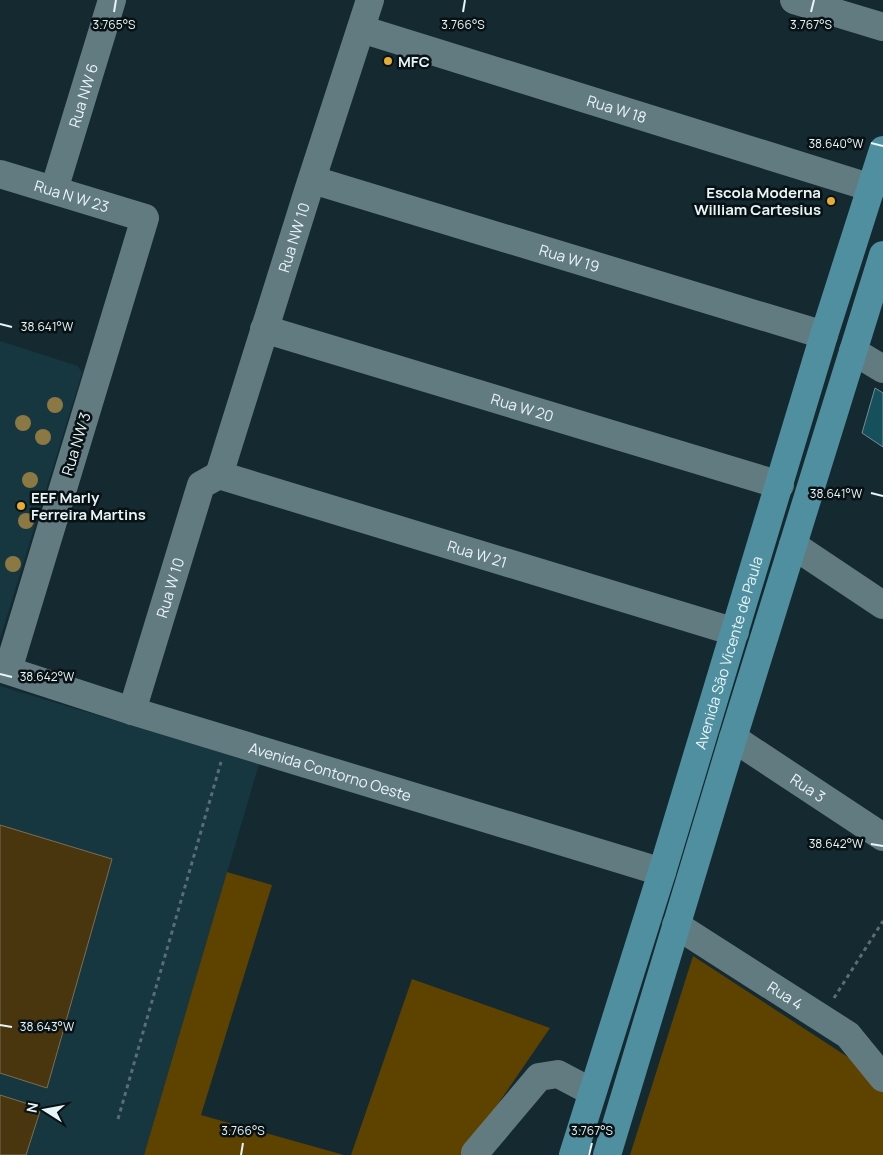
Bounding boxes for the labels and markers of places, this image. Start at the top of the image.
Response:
place label: MFC [398,51,430,72]
marker: MFC [382,55,394,67]
place label: Escola Moderna William Cartesius [694,182,821,220]
marker: Escola Moderna William Cartesius [825,195,837,207]
place label: EEF Marly Ferreira Martins [31,487,146,525]
marker: EEF Marly Ferreira Martins [15,500,27,512]

